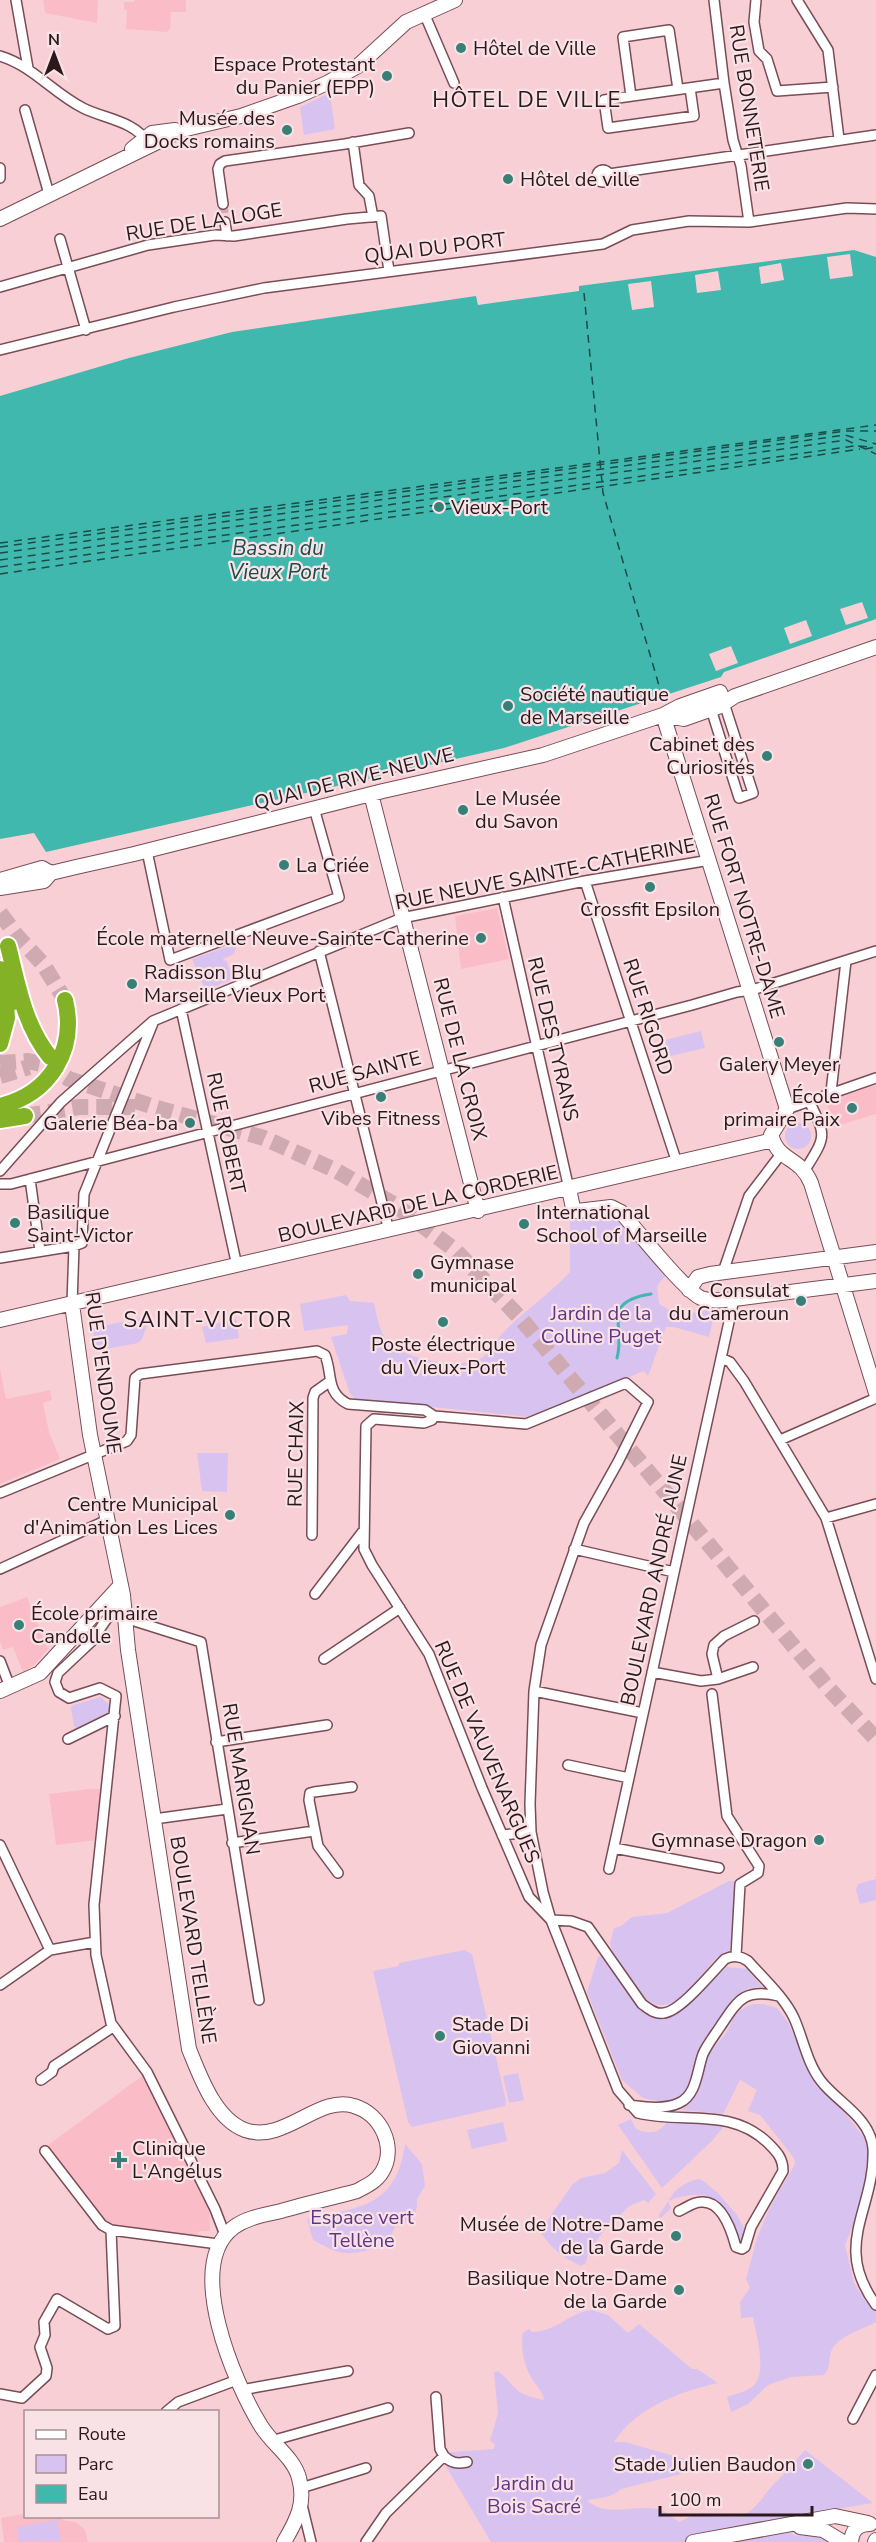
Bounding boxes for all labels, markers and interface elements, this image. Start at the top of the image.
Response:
street label: RUE BONNETERIE [722,23,776,193]
north arrow [24,24,84,84]
text: N [48,29,60,51]
place label: Hôtel de Ville [473,35,596,62]
marker: Hôtel de Ville [454,41,468,55]
place label: Espace Protestant du Panier (EPP) [213,51,376,101]
marker: Espace Protestant du Panier (EPP) [380,69,394,83]
district label: HÔTEL DE VILLE [432,85,622,115]
place label: Musée des Docks romains [144,105,275,155]
marker: Musée des Docks romains [280,123,294,137]
place label: Hôtel de ville [520,166,640,193]
marker: Hôtel de ville [501,172,515,186]
street label: RUE DE LA LOGE [124,196,284,248]
street label: QUAI DU PORT [363,226,507,270]
place label: Vieux-Port [450,494,549,521]
marker: Vieux-Port [432,500,446,514]
water label: Bassin du Vieux Port [229,534,328,586]
place label: Société nautique de Marseille [520,681,669,731]
marker: Société nautique de Marseille [501,699,515,713]
place label: Cabinet des Curiosités [649,731,755,781]
street label: QUAI DE RIVE-NEUVE [251,741,457,817]
marker: Cabinet des Curiosités [760,749,774,763]
place label: Le Musée du Savon [475,785,561,835]
street label: RUE FORT NOTRE-DAME [697,790,791,1022]
marker: Le Musée du Savon [456,803,470,817]
street label: RUE NEUVE SAINTE-CATHERINE [393,832,697,916]
place label: La Criée [296,852,369,879]
marker: La Criée [277,858,291,872]
marker: Crossfit Epsilon [643,880,657,894]
place label: Crossfit Epsilon [580,896,720,923]
place label: École maternelle Neuve-Sainte-Catherine [96,925,469,952]
marker: École maternelle Neuve-Sainte-Catherine [474,931,488,945]
street label: RUE DES TYRANS [521,954,585,1124]
street label: RUE RIGORD [616,955,680,1079]
place label: Radisson Blu Marseille Vieux Port [144,959,326,1009]
street label: RUE DE LA CROIX [427,975,493,1143]
marker: Radisson Blu Marseille Vieux Port [125,977,139,991]
marker: Galery Meyer [772,1035,786,1049]
street label: RUE SAINTE [306,1044,424,1100]
place label: Galery Meyer [719,1051,839,1078]
street label: RUE ROBERT [200,1070,252,1196]
place label: École primaire Paix [723,1083,840,1133]
marker: Vibes Fitness [374,1090,388,1104]
marker: École primaire Paix [845,1101,859,1115]
place label: Vibes Fitness [320,1105,441,1132]
place label: Galerie Béa-ba [43,1110,178,1137]
marker: Galerie Béa-ba [183,1116,197,1130]
street label: BOULEVARD DE LA CORDERIE [275,1159,561,1249]
place label: Basilique Saint-Victor [27,1199,133,1249]
place label: International School of Marseille [536,1199,707,1249]
marker: Basilique Saint-Victor [8,1216,22,1230]
marker: International School of Marseille [517,1217,531,1231]
place label: Gymnase municipal [430,1249,516,1299]
marker: Gymnase municipal [411,1267,425,1281]
place label: Consulat du Cameroun [669,1277,790,1327]
street label: RUE D'ENDOUME [78,1290,128,1456]
marker: Consulat du Cameroun [794,1294,808,1308]
park label: Jardin de la Colline Puget [541,1300,662,1350]
district label: SAINT-VICTOR [123,1305,293,1335]
marker: Poste électrique du Vieux-Port [436,1315,450,1329]
place label: Poste électrique du Vieux-Port [371,1331,515,1381]
street label: RUE CHAIX [282,1401,310,1507]
street label: BOULEVARD ANDRÉ AUNE [614,1452,694,1708]
place label: Centre Municipal d'Animation Les Lices [23,1491,218,1541]
marker: Centre Municipal d'Animation Les Lices [223,1508,237,1522]
place label: École primaire Candolle [31,1600,158,1650]
marker: École primaire Candolle [12,1618,26,1632]
street label: RUE DE VAUVENARGUES [428,1637,546,1867]
street label: RUE MARIGNAN [216,1701,266,1857]
place label: Gymnase Dragon [651,1827,807,1854]
marker: Gymnase Dragon [812,1833,826,1847]
street label: BOULEVARD TELLÈNE [163,1834,223,2046]
place label: Stade Di Giovanni [452,2011,530,2061]
marker: Stade Di Giovanni [433,2029,447,2043]
place label: Clinique L'Angélus [132,2135,222,2185]
marker: Clinique L'Angélus [110,2151,128,2169]
park label: Espace vert Tellène [310,2204,415,2254]
place label: Musée de Notre-Dame de la Garde [460,2211,664,2261]
marker: Musée de Notre-Dame de la Garde [669,2229,683,2243]
place label: Basilique Notre-Dame de la Garde [467,2265,667,2315]
marker: Basilique Notre-Dame de la Garde [672,2283,686,2297]
legend [24,2410,219,2518]
text: Route [78,2422,126,2446]
place label: Stade Julien Baudon [614,2451,796,2478]
text: Parc [78,2452,113,2476]
marker: Stade Julien Baudon [801,2457,815,2471]
park label: Jardin du Bois Sacré [487,2470,581,2520]
scale bar [660,2479,812,2517]
text: Eau [78,2482,108,2506]
text: 100 m [669,2488,721,2512]

